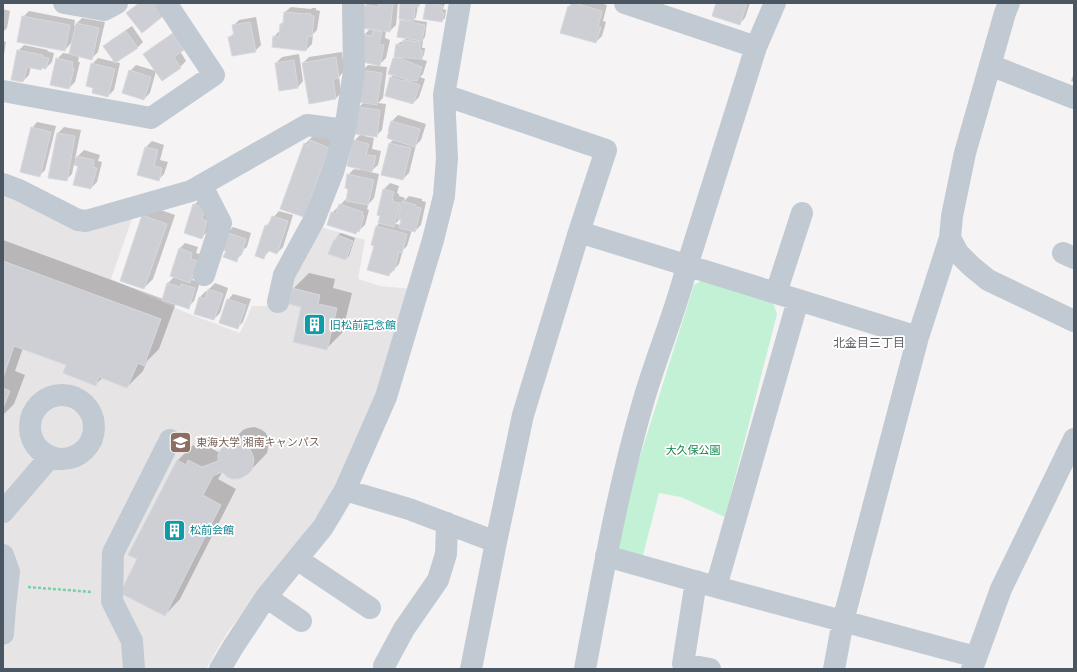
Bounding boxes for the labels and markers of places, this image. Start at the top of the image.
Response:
building icon: 旧松前記念館 [302,312,328,338]
place label: 旧松前記念館 [330,319,396,332]
school or university icon: 東海大学 湘南キャンパス [168,429,194,455]
place label: 東海大学 湘南キャンパス [196,436,320,449]
building icon: 松前会館 [162,517,188,543]
place label: 松前会館 [190,524,234,537]

